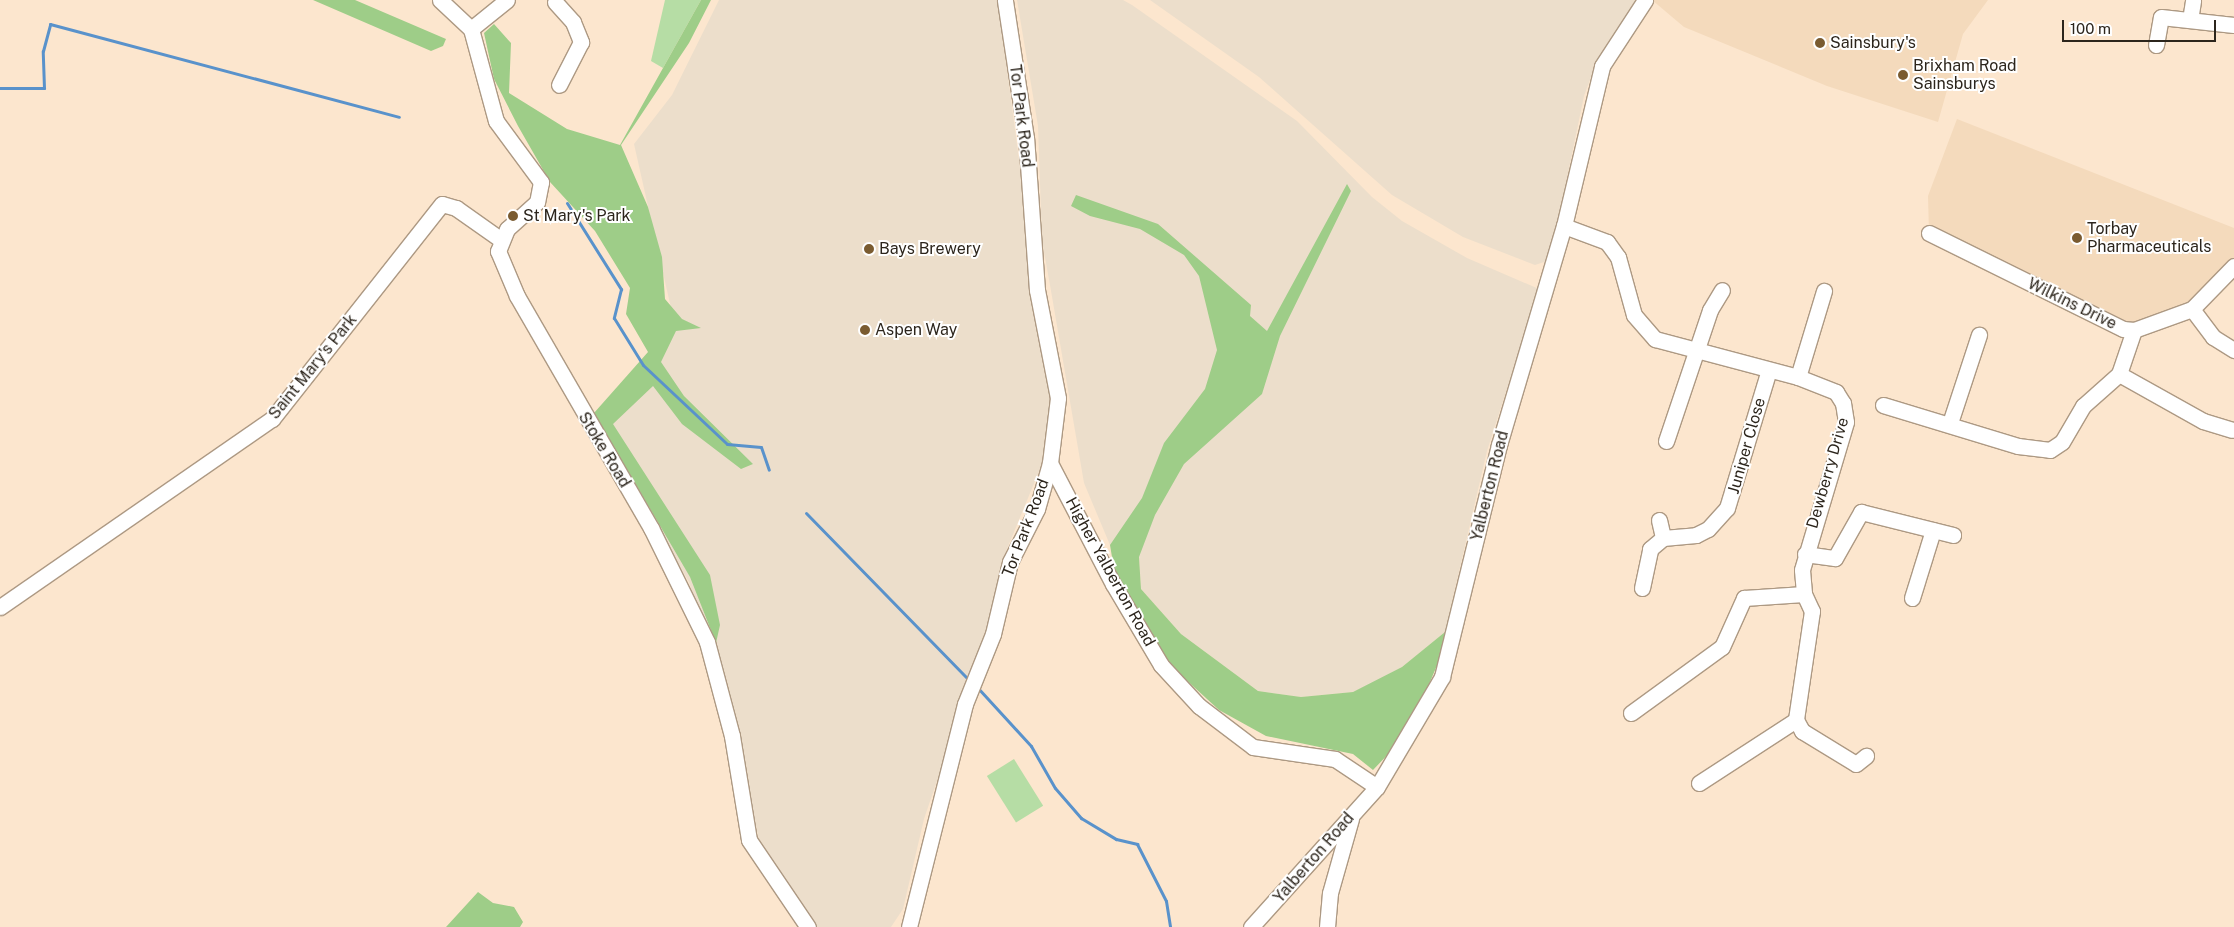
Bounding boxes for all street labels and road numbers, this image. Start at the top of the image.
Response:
street label: Tor Park Road [1005,63,1037,169]
street label: Wilkins Drive [2024,274,2120,334]
street label: Saint Mary's Park [265,311,361,423]
street label: Juniper Close [1724,396,1770,496]
street label: Stoke Road [574,409,634,491]
street label: Dewberry Drive [1803,415,1853,531]
street label: Yalberton Road [1467,429,1513,543]
street label: Tor Park Road [998,476,1054,580]
street label: Higher Yalberton Road [1061,494,1159,650]
street label: Yalberton Road [1270,809,1358,907]

